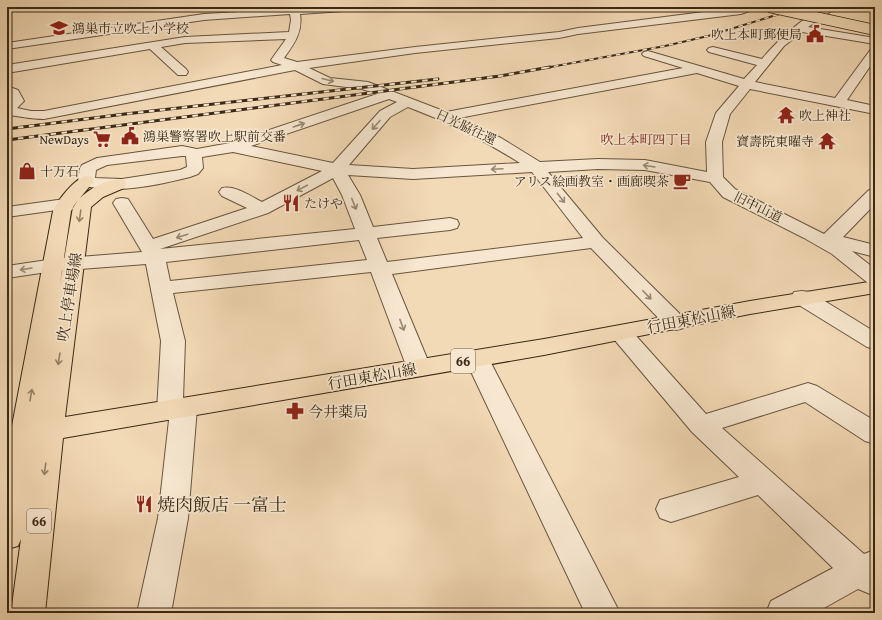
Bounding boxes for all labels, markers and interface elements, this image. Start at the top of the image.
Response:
school or university icon: 鴻巣市立吹上小学校 [49,18,69,38]
place label: 鴻巣市立吹上小学校 [72,19,189,38]
public building icon: 吹上本町郵便局 [805,24,825,44]
place label: 吹上本町郵便局 [711,25,802,44]
one-way arrow [322,76,335,84]
street label: 日光脇往還 [433,105,499,149]
temple icon: 吹上神社 [776,105,796,125]
place label: 吹上神社 [799,106,851,125]
one-way arrow [371,119,380,130]
one-way arrow [292,121,305,128]
public building icon: 鴻巣警察署吹上駅前交番 [120,126,140,146]
place label: 鴻巣警察署吹上駅前交番 [143,127,286,146]
supermarket icon: NewDays [92,129,112,149]
place label: NewDays [39,130,89,149]
district label: 吹上本町四丁目 [600,130,692,149]
temple icon: 寶壽院東曜寺 [817,131,837,151]
place label: 寶壽院東曜寺 [736,132,814,151]
shop icon: 十万石 [17,161,37,181]
place label: 十万石 [40,162,79,181]
one-way arrow [643,162,656,170]
one-way arrow [491,165,504,173]
cafe icon: アリス絵画教室・画廊喫茶 [672,171,692,191]
place label: アリス絵画教室・画廊喫茶 [514,172,669,191]
one-way arrow [296,184,308,192]
street label: 旧中山道 [730,187,786,227]
one-way arrow [556,192,565,203]
restaurant icon: たけや [281,193,301,213]
place label: たけや [304,194,343,213]
one-way arrow [351,197,359,209]
one-way arrow [77,209,84,222]
one-way arrow [176,233,189,240]
street label: 吹上停車場線 [52,251,86,343]
one-way arrow [20,265,33,273]
one-way arrow [642,289,651,299]
street label: 行田東松山線 [645,300,737,338]
one-way arrow [398,318,406,330]
road number: 66 [451,349,475,373]
one-way arrow [55,352,63,365]
street label: 行田東松山線 [326,358,418,394]
one-way arrow [27,389,35,402]
pharmacy icon: 今井薬局 [285,401,305,421]
place label: 今井薬局 [308,401,368,422]
one-way arrow [41,462,48,475]
place label: 焼肉飯店 一富士 [157,491,287,518]
restaurant icon: 焼肉飯店 一富士 [134,494,154,514]
road number: 66 [27,509,51,533]

